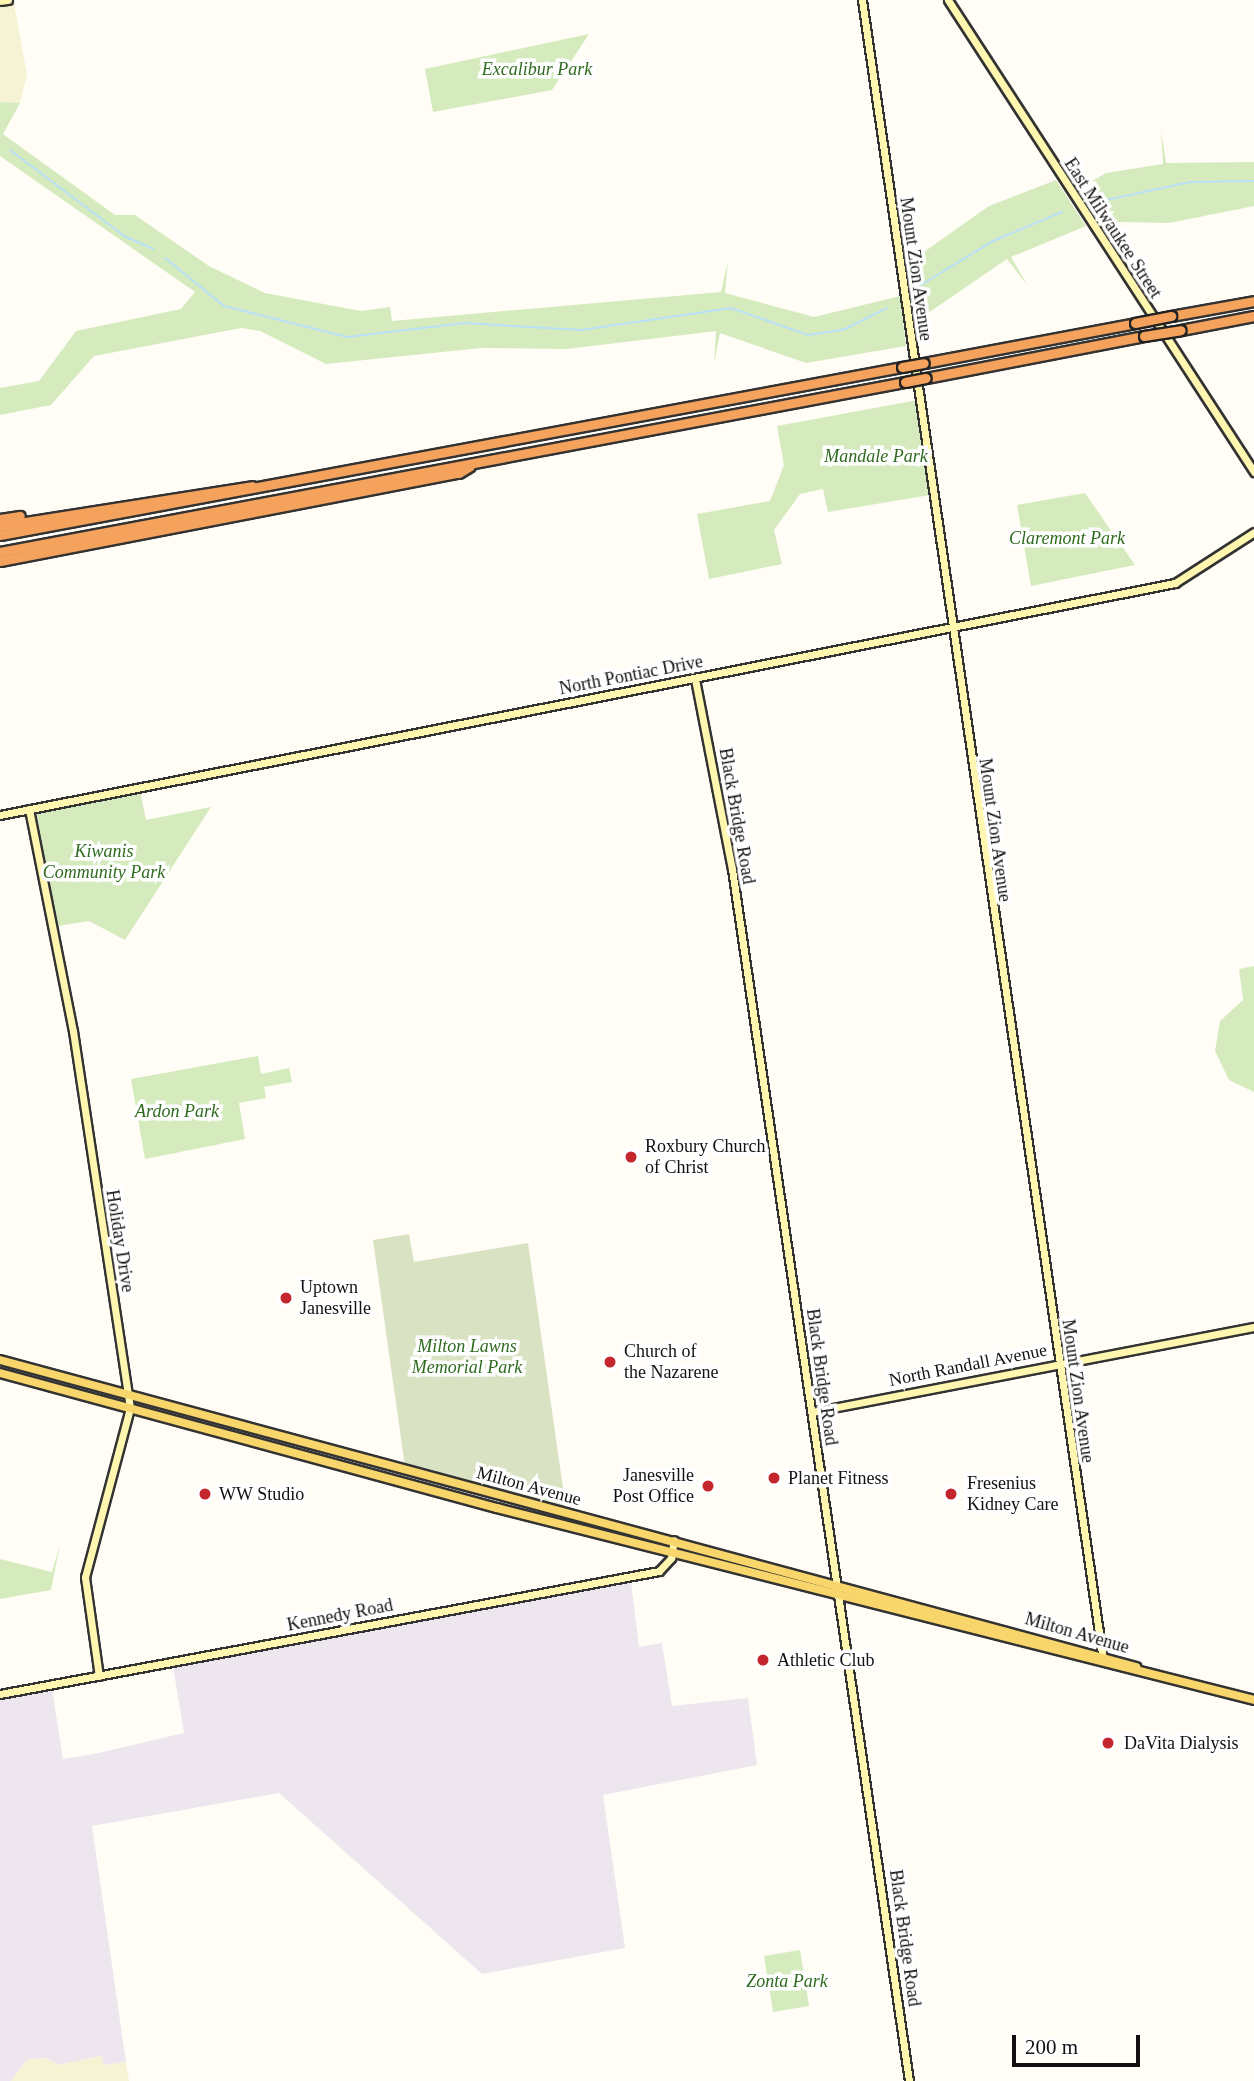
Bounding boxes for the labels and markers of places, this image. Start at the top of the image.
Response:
place label: Roxbury Church of Christ [645,1136,765,1178]
marker: Roxbury Church of Christ [623,1149,639,1165]
place label: Uptown Janesville [300,1277,371,1320]
marker: Uptown Janesville [278,1290,294,1306]
place label: Church of the Nazarene [624,1341,718,1384]
marker: Church of the Nazarene [602,1354,618,1370]
place label: Janesville Post Office [613,1465,694,1508]
place label: Planet Fitness [788,1467,889,1489]
marker: Planet Fitness [766,1470,782,1486]
place label: Fresenius Kidney Care [967,1473,1058,1516]
marker: Janesville Post Office [700,1478,716,1494]
place label: WW Studio [219,1483,304,1505]
marker: Fresenius Kidney Care [941,1484,961,1504]
marker: WW Studio [197,1486,213,1502]
place label: Athletic Club [777,1649,874,1671]
marker: Athletic Club [755,1652,771,1668]
place label: DaVita Dialysis [1124,1732,1238,1754]
marker: DaVita Dialysis [1098,1733,1118,1753]

